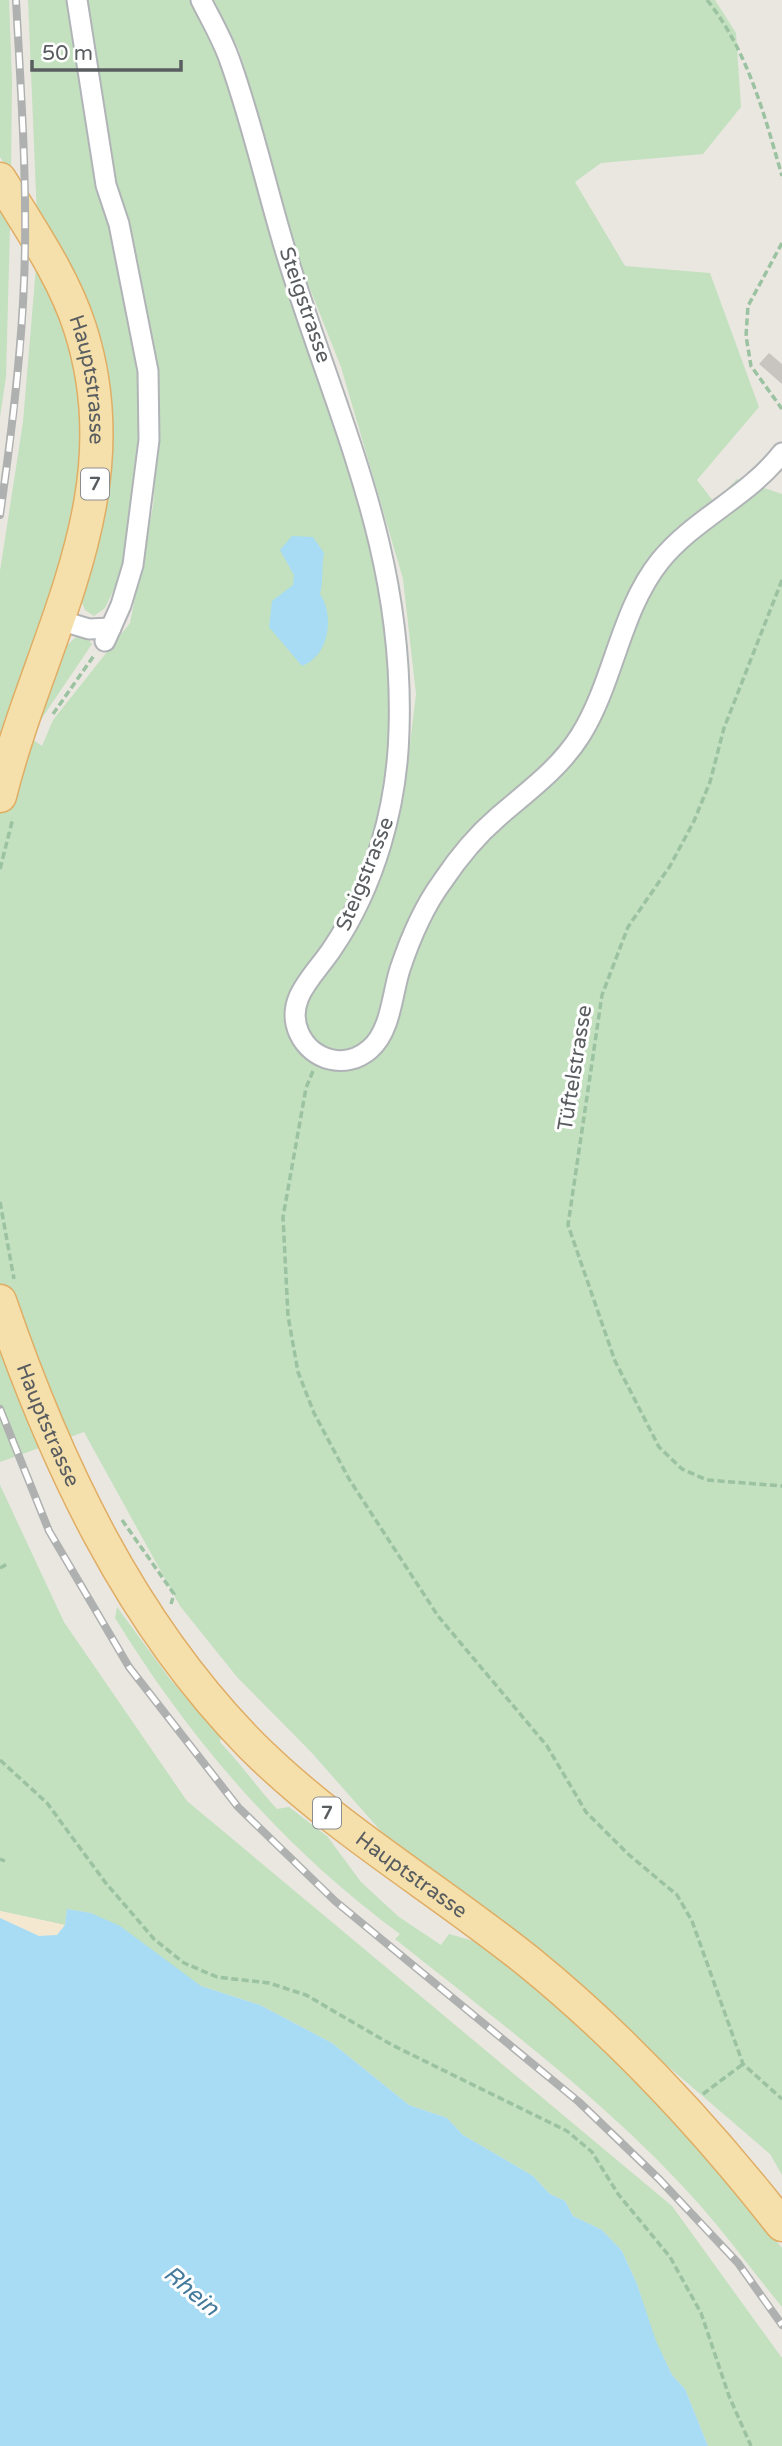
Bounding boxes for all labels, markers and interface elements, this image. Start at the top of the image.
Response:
scale bar [32,28,180,72]
text: 50 m [42,41,93,66]
street label: Steigstrasse [274,244,336,366]
street label: Hauptstrasse [64,311,109,445]
road number: 7 [81,468,109,499]
street label: Steigstrasse [331,813,399,935]
street label: Tüftelstrasse [553,1003,597,1133]
street label: Hauptstrasse [11,1360,86,1491]
road number: 7 [313,1798,341,1828]
street label: Hauptstrasse [351,1826,472,1923]
water label: Rhein [158,2260,225,2323]

